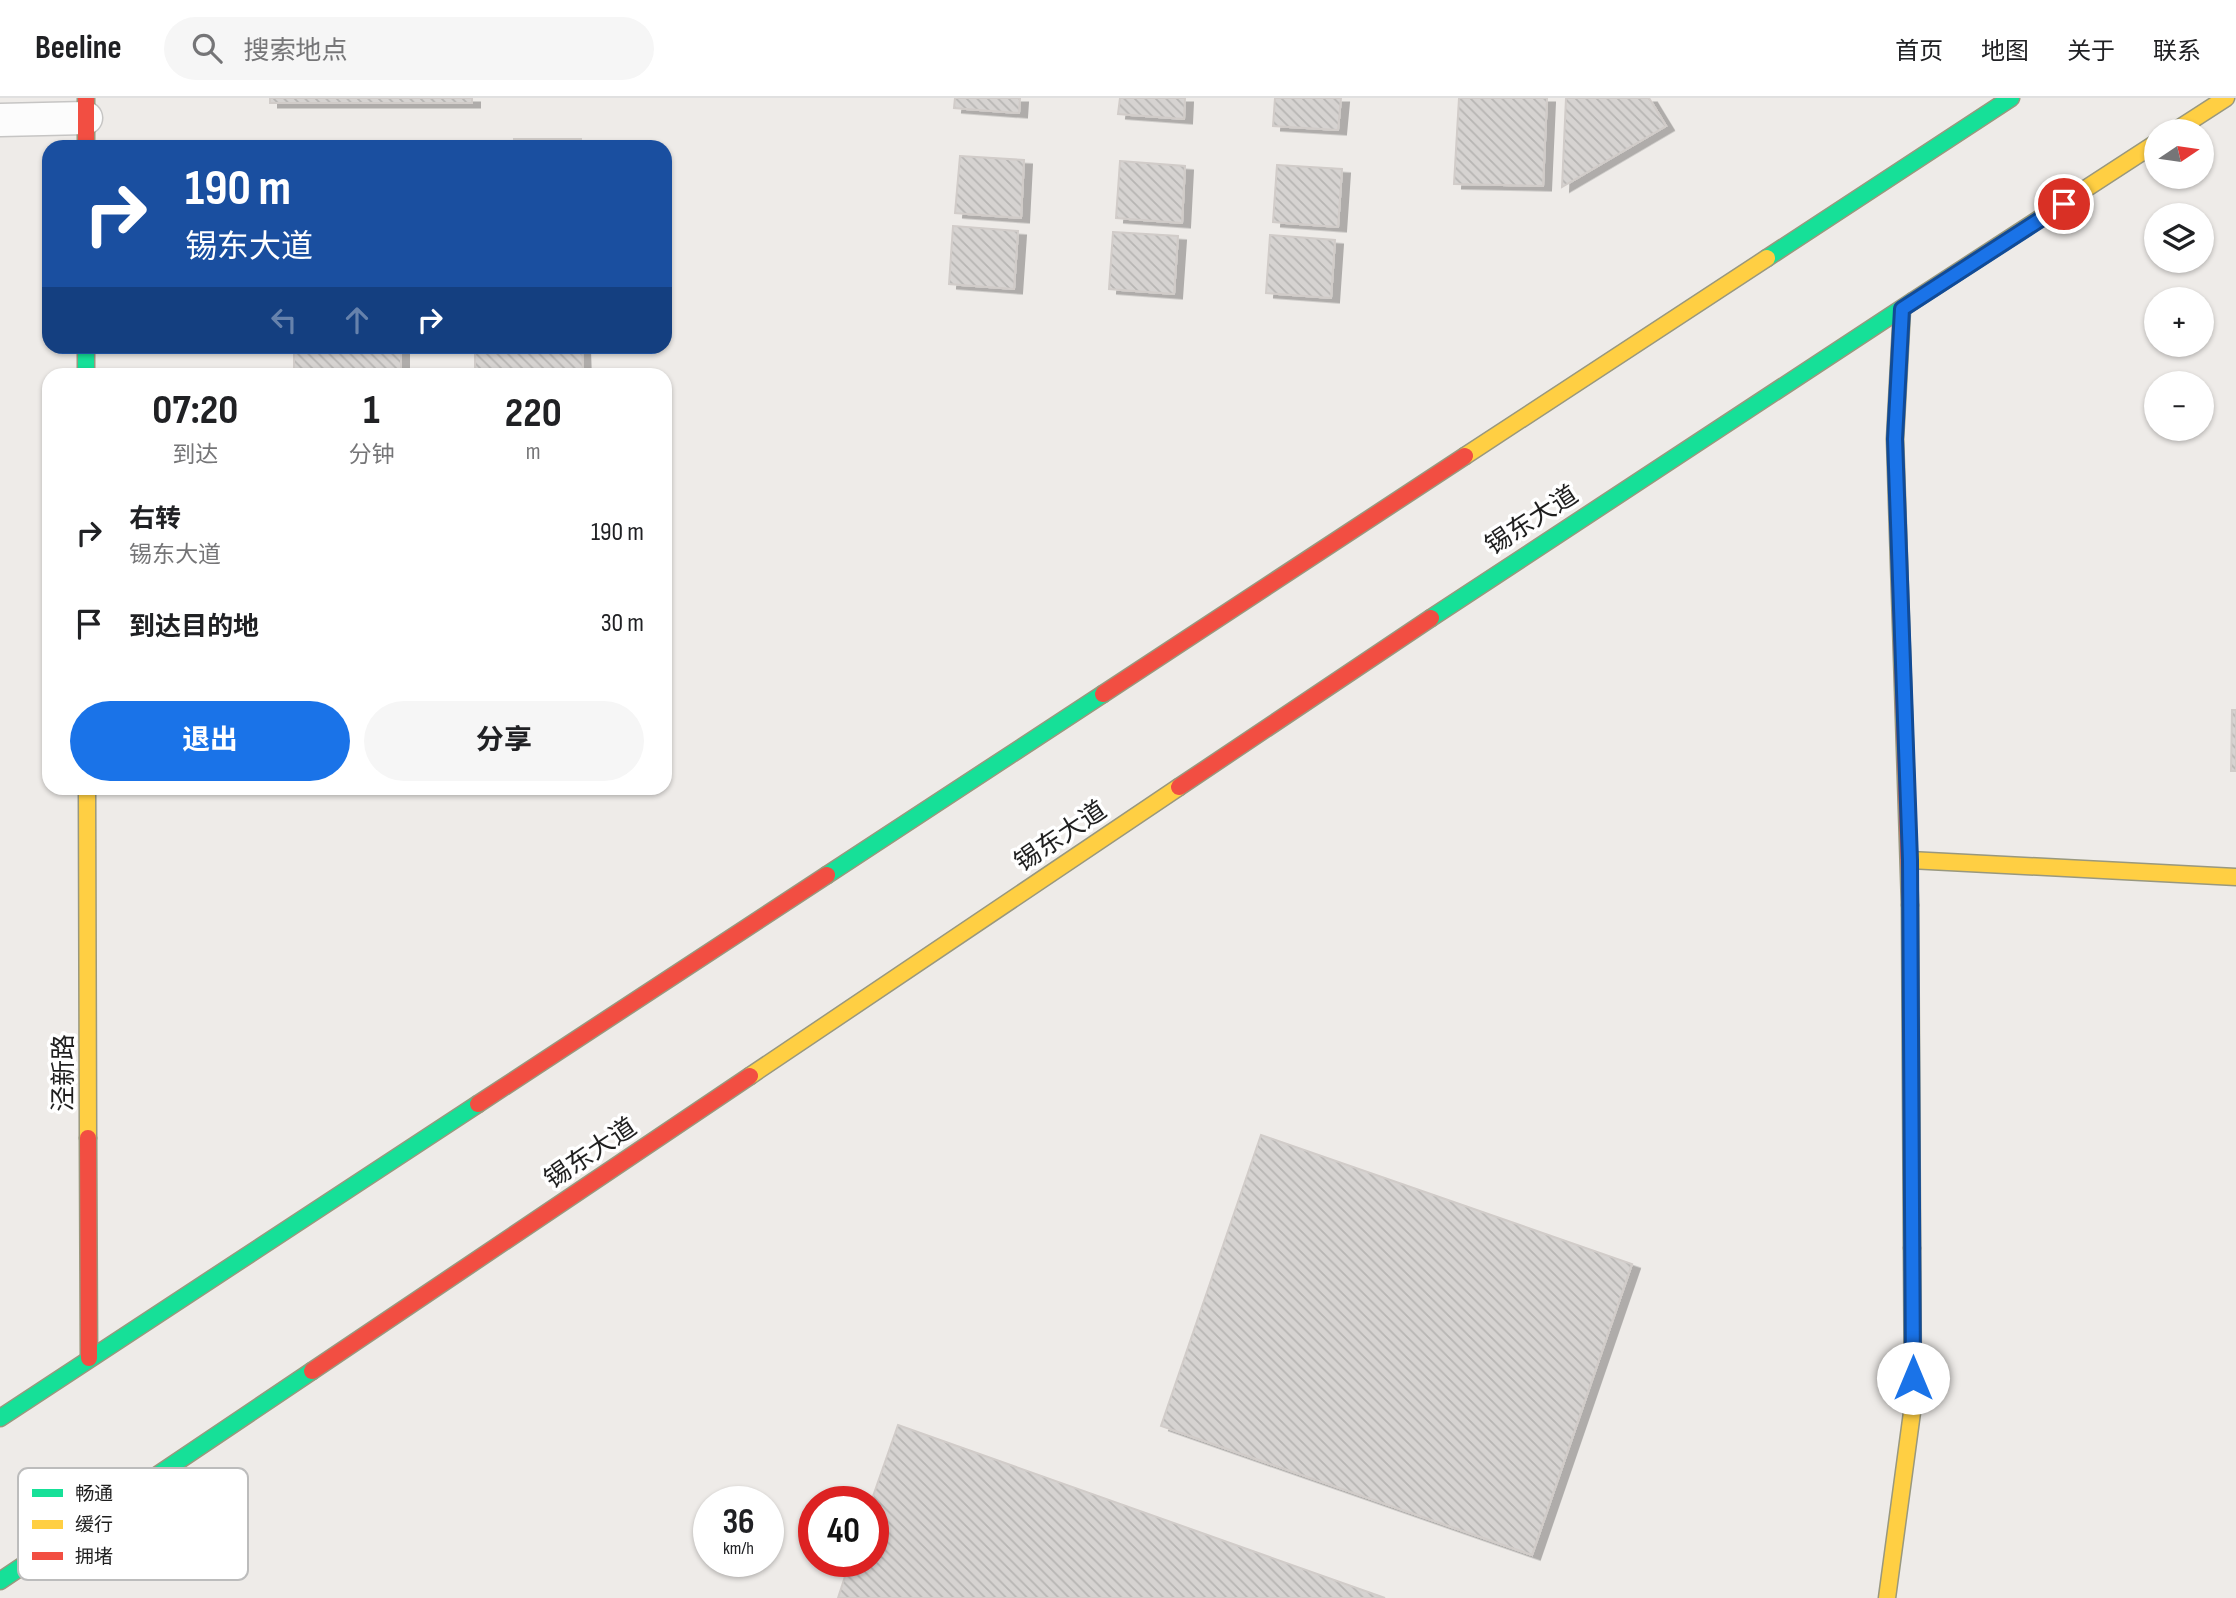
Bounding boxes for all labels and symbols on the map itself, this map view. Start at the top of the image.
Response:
north arrow [2144,119,2214,189]
pin [2034,174,2094,234]
street label: 锡东大道 [1480,480,1584,562]
street label: 锡东大道 [1009,795,1113,879]
street label: 泾新路 [49,1034,80,1112]
street label: 锡东大道 [539,1112,643,1196]
position arrow [1876,1341,1950,1415]
legend [18,1468,248,1580]
text: 畅通 [75,1483,113,1506]
speed limit sign: 40 [798,1486,889,1577]
text: 缓行 [75,1514,113,1537]
text: 拥堵 [75,1546,113,1569]

